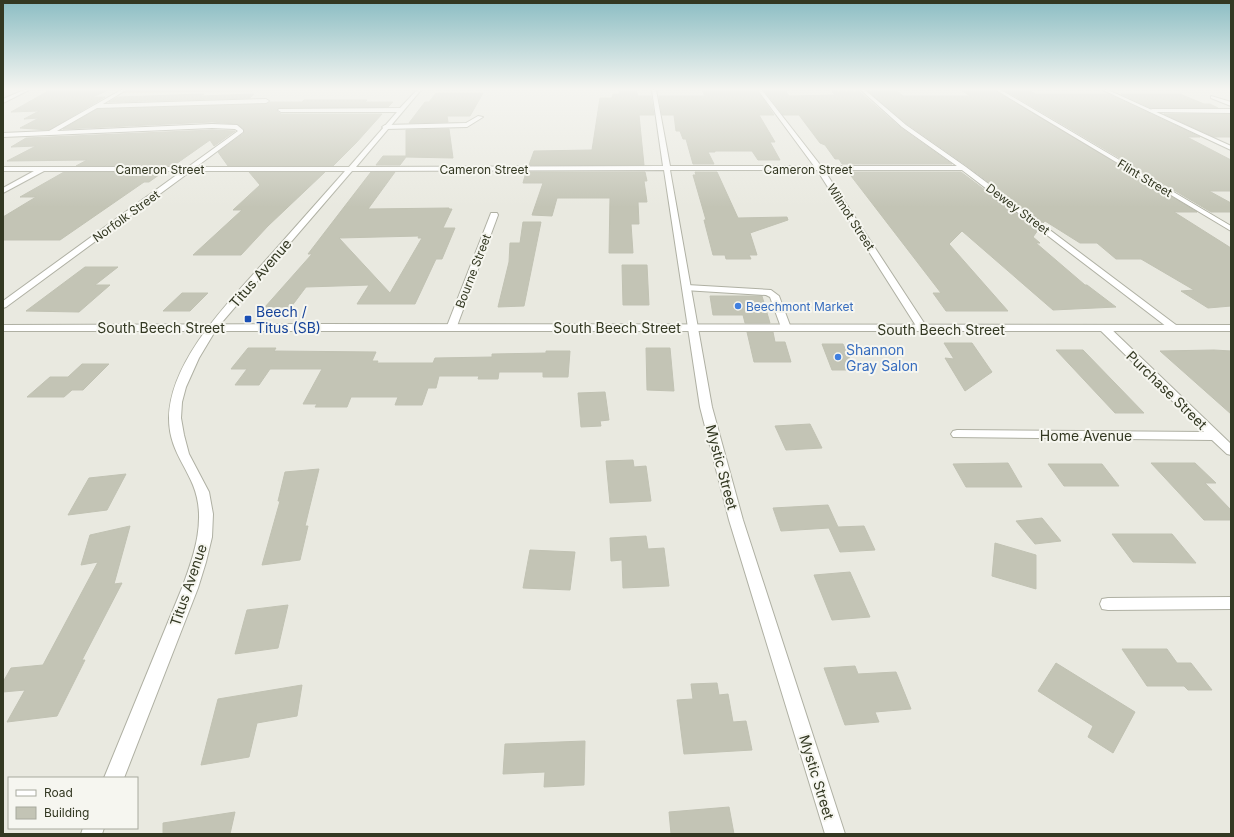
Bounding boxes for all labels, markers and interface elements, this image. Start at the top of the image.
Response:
street label: Flint Street [1115,156,1175,200]
street label: Cameron Street [116,162,204,177]
street label: Cameron Street [440,162,528,177]
street label: Cameron Street [764,162,852,177]
street label: Dewey Street [983,180,1053,238]
street label: Wilmot Street [824,181,878,253]
street label: Norfolk Street [90,187,162,245]
street label: Bourne Street [452,232,494,310]
street label: Titus Avenue [225,235,295,311]
place label: Beechmont Market [746,299,853,314]
marker: Beechmont Market [733,301,743,311]
place label: Beech / Titus (SB) [256,303,321,336]
marker: Beech / Titus (SB) [243,314,253,324]
street label: South Beech Street [97,319,225,336]
street label: South Beech Street [553,319,681,336]
street label: South Beech Street [877,321,1005,338]
place label: Shannon Gray Salon [846,341,918,374]
street label: Purchase Street [1123,347,1211,433]
marker: Shannon Gray Salon [833,352,843,362]
street label: Mystic Street [702,423,742,512]
street label: Home Avenue [1040,427,1132,444]
street label: Titus Avenue [166,542,210,628]
street label: Mystic Street [796,733,838,822]
legend [8,777,138,829]
text: Road [44,785,73,800]
text: Building [44,805,89,820]

